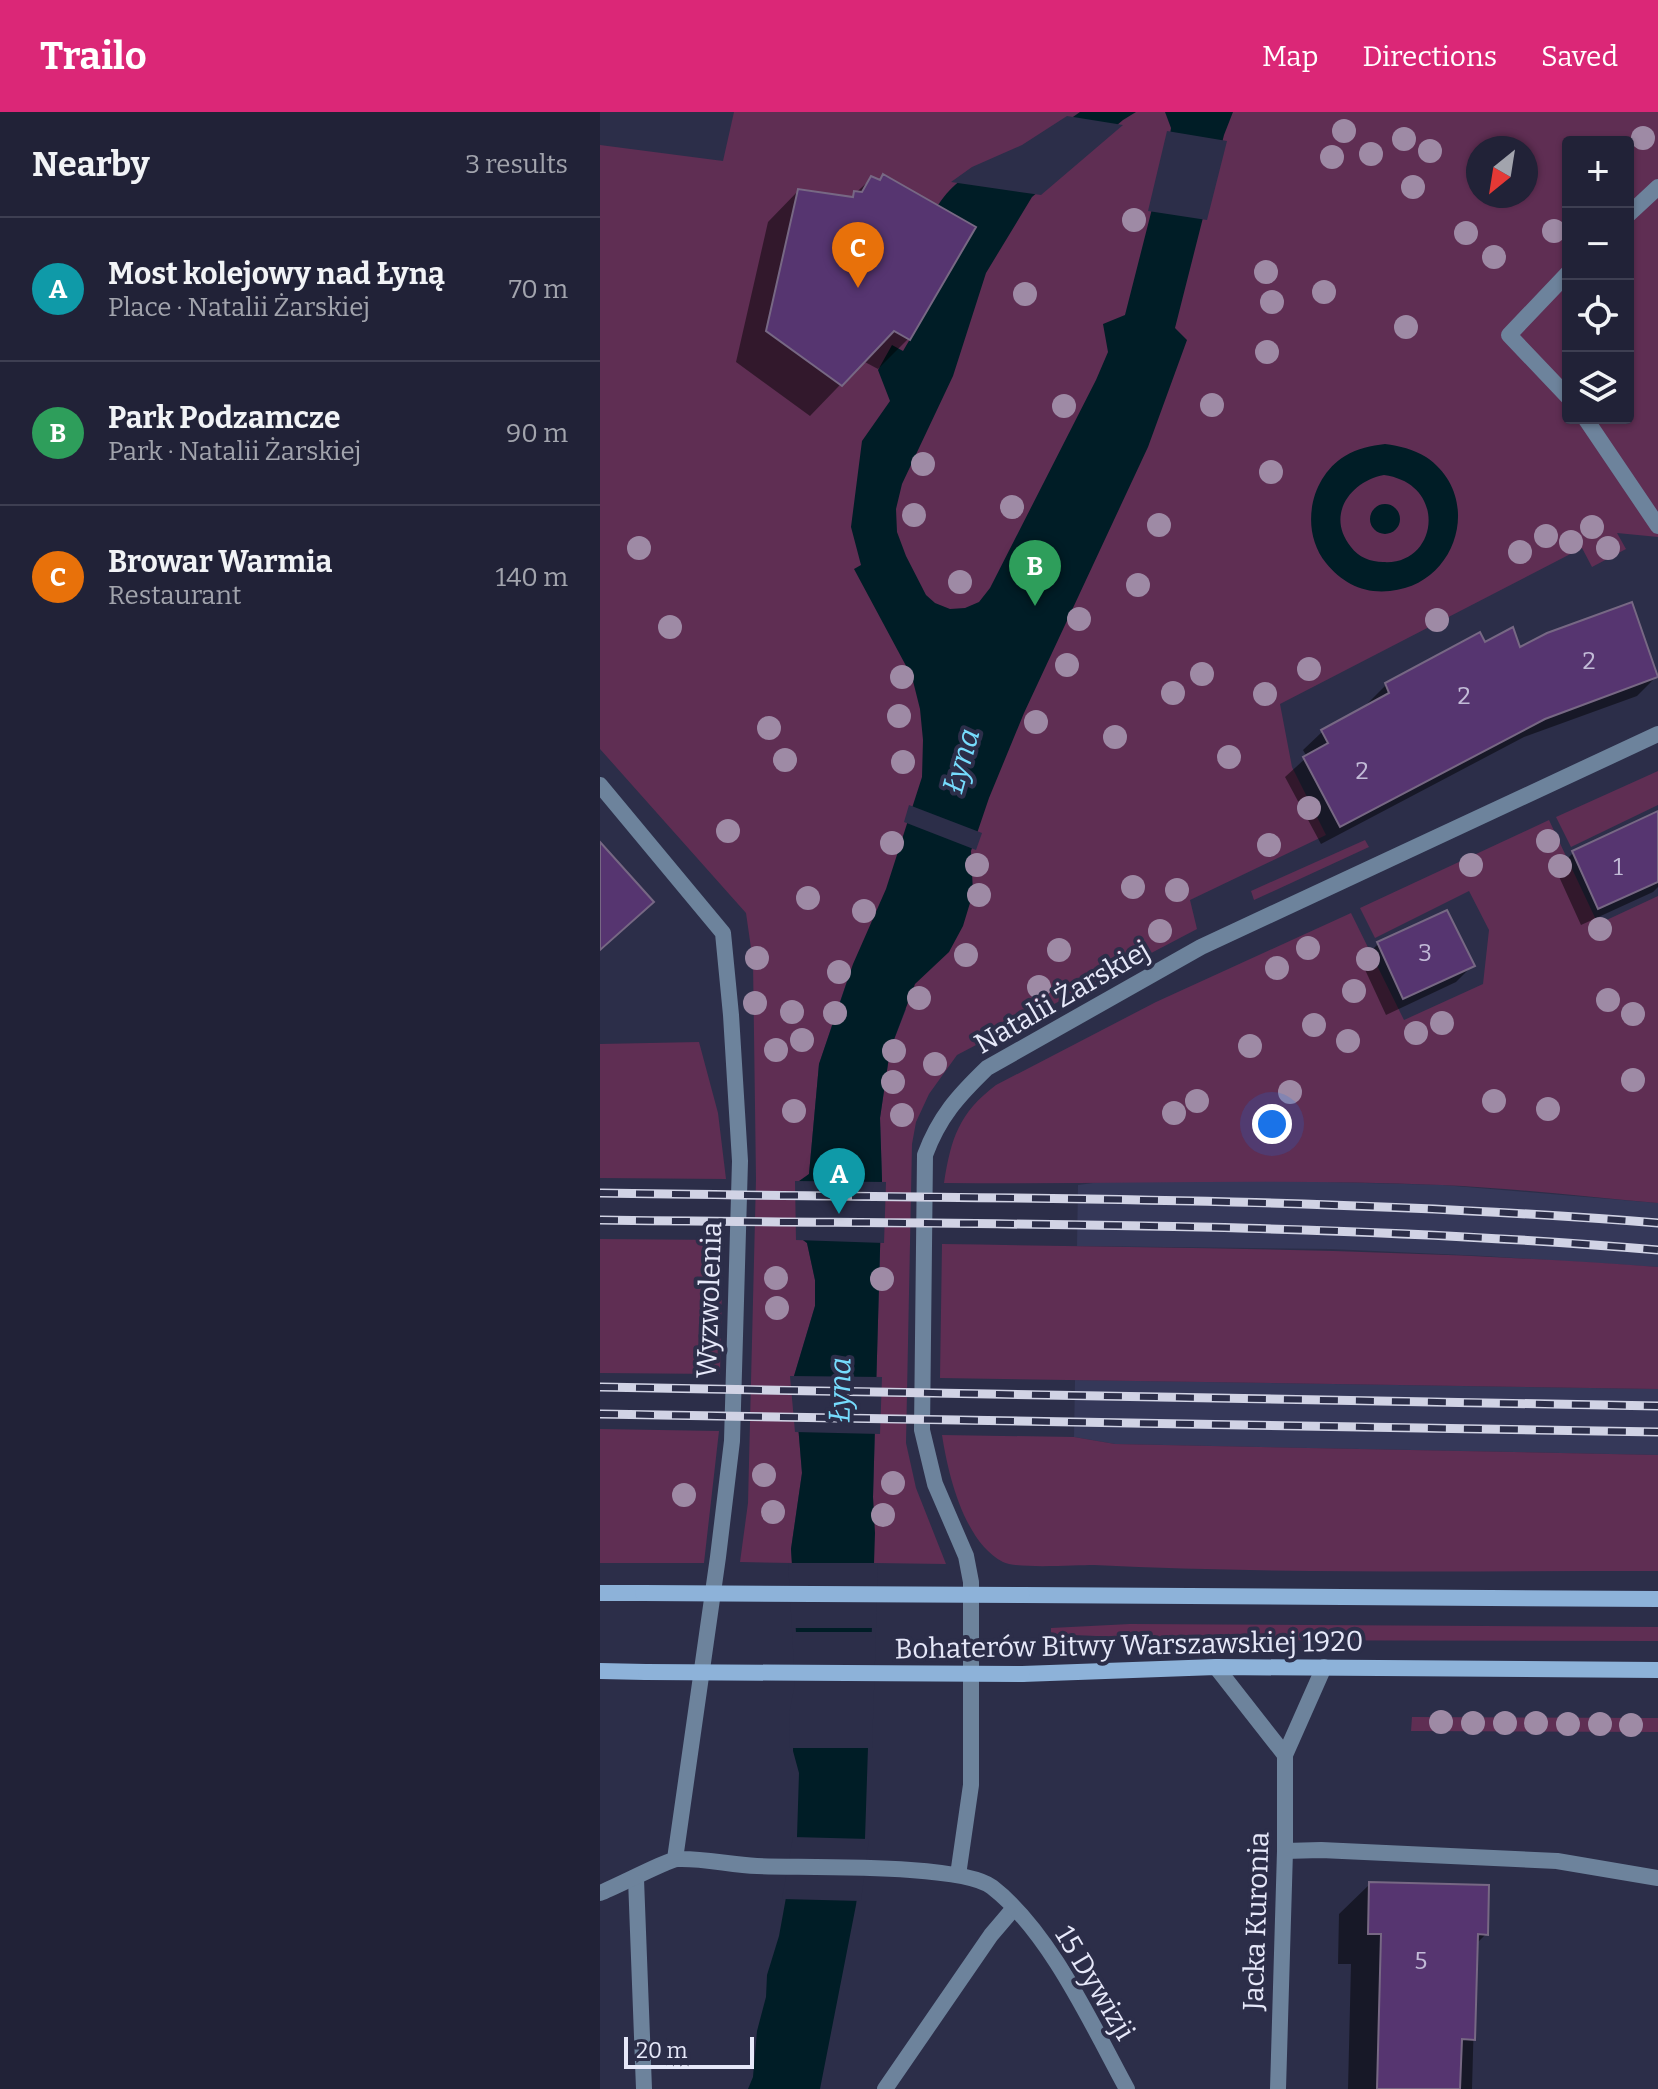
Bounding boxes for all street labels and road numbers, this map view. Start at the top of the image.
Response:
street label: Natalii Żarskiej [969,934,1155,1060]
street label: Wyzwolenia [690,1221,728,1379]
street label: Bohaterów Bitwy Warszawskiej 1920 [894,1624,1364,1666]
street label: Jacka Kuronia [1236,1831,1276,2012]
street label: 15 Dywizji [1048,1920,1142,2046]

